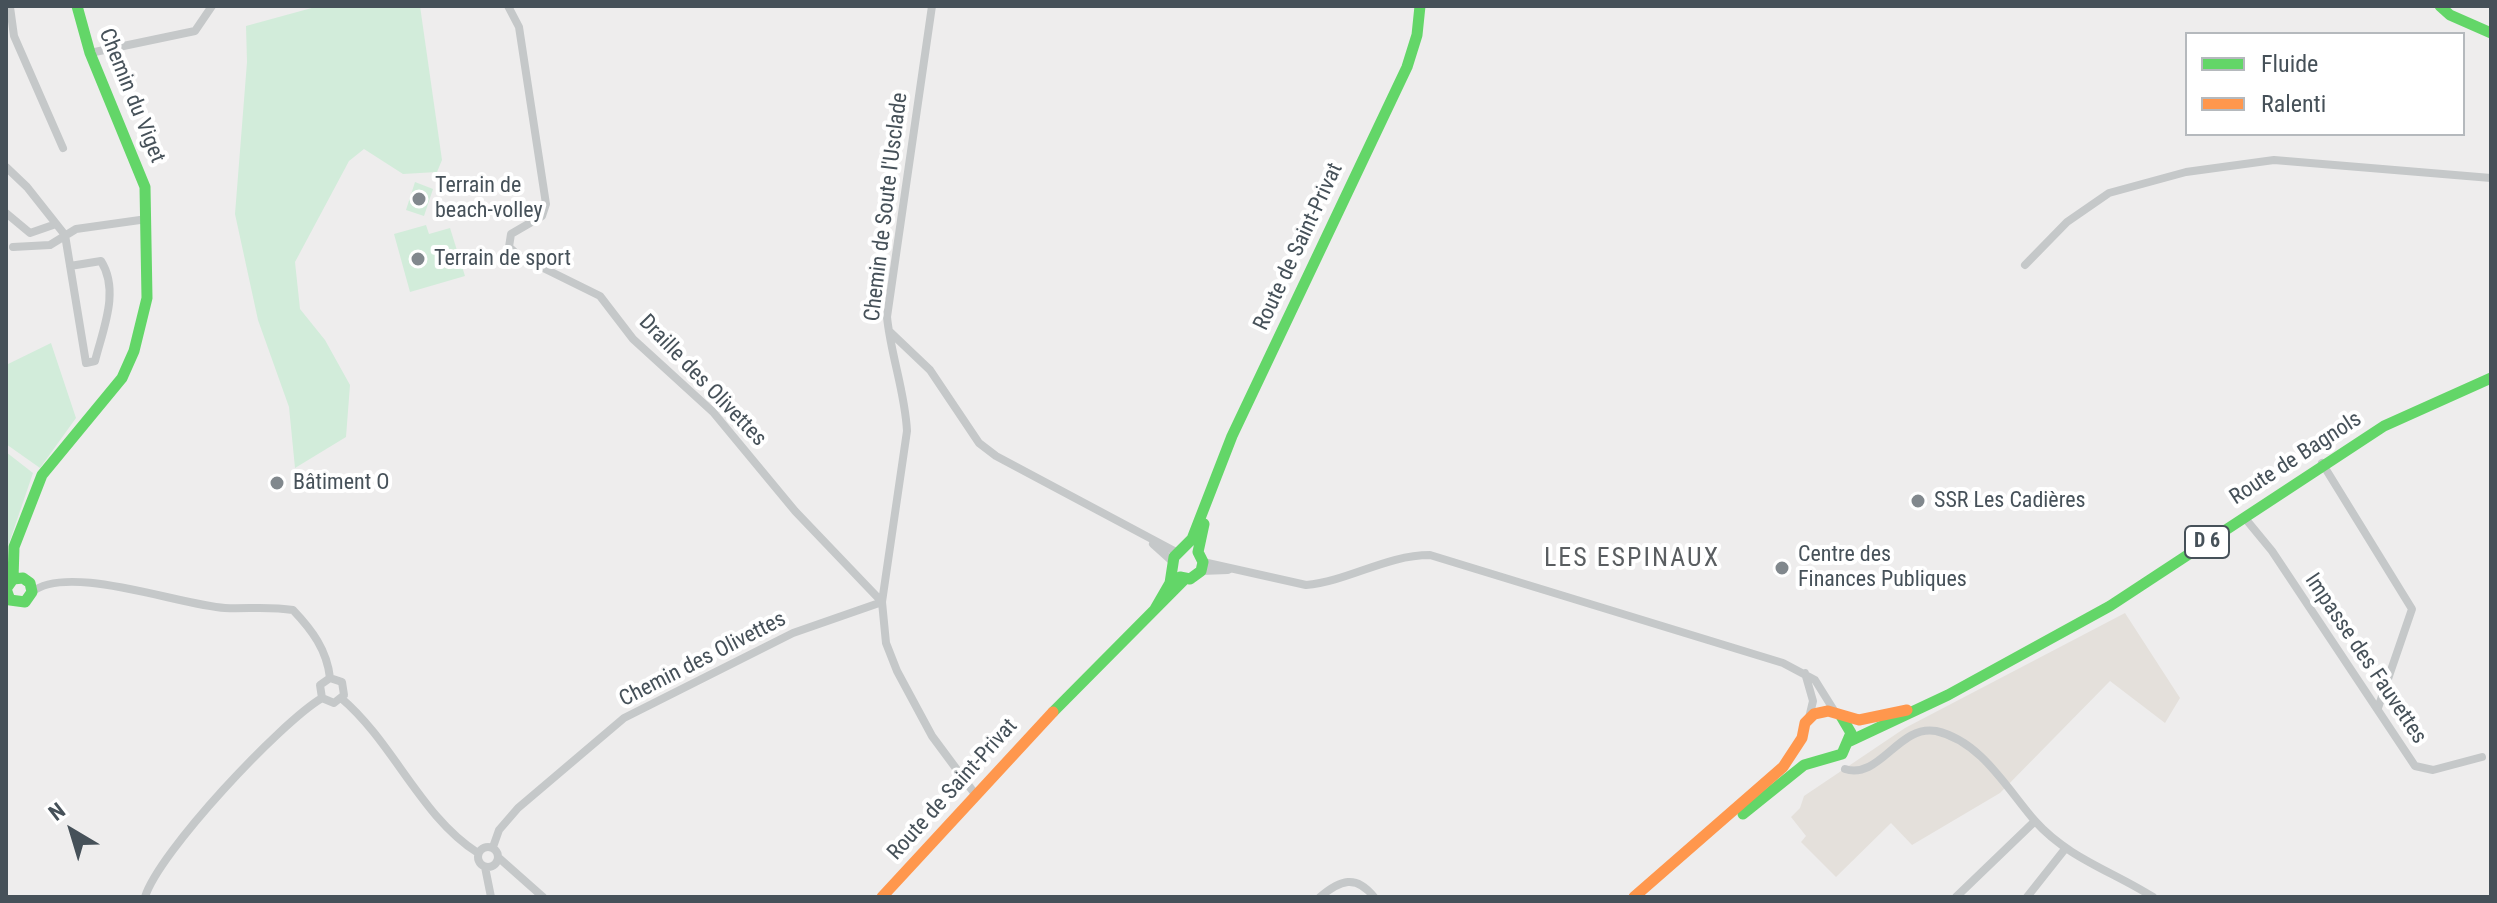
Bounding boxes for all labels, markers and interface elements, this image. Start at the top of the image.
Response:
street label: Chemin du Viget [92,25,170,167]
legend [2185,32,2465,136]
text: Fluide [2261,50,2318,78]
text: Ralenti [2261,90,2326,118]
street label: Chemin de Soute l'Usclade [860,91,914,323]
street label: Route de Saint-Privat [1249,159,1349,335]
place label: Terrain de beach-volley [435,173,543,224]
marker: Terrain de beach-volley [410,190,428,208]
place label: Terrain de sport [434,246,571,272]
marker: Terrain de sport [409,250,427,268]
street label: Draille des Olivettes [633,310,771,452]
street label: Route de Bagnols [2225,407,2367,511]
place label: Bâtiment O [293,470,389,496]
marker: Bâtiment O [268,474,286,492]
place label: SSR Les Cadières [1934,488,2086,514]
marker: SSR Les Cadières [1909,492,1927,510]
road number: D 6 [2185,526,2229,558]
place label: Centre des Finances Publiques [1798,542,1967,594]
district label: LES ESPINAUX [1544,543,1720,575]
marker: Centre des Finances Publiques [1773,559,1791,577]
street label: Impasse des Fauvettes [2298,569,2432,749]
street label: Chemin des Olivettes [615,607,791,713]
street label: Route de Saint-Privat [883,714,1023,866]
north arrow [32,791,112,871]
text: N [44,798,70,826]

